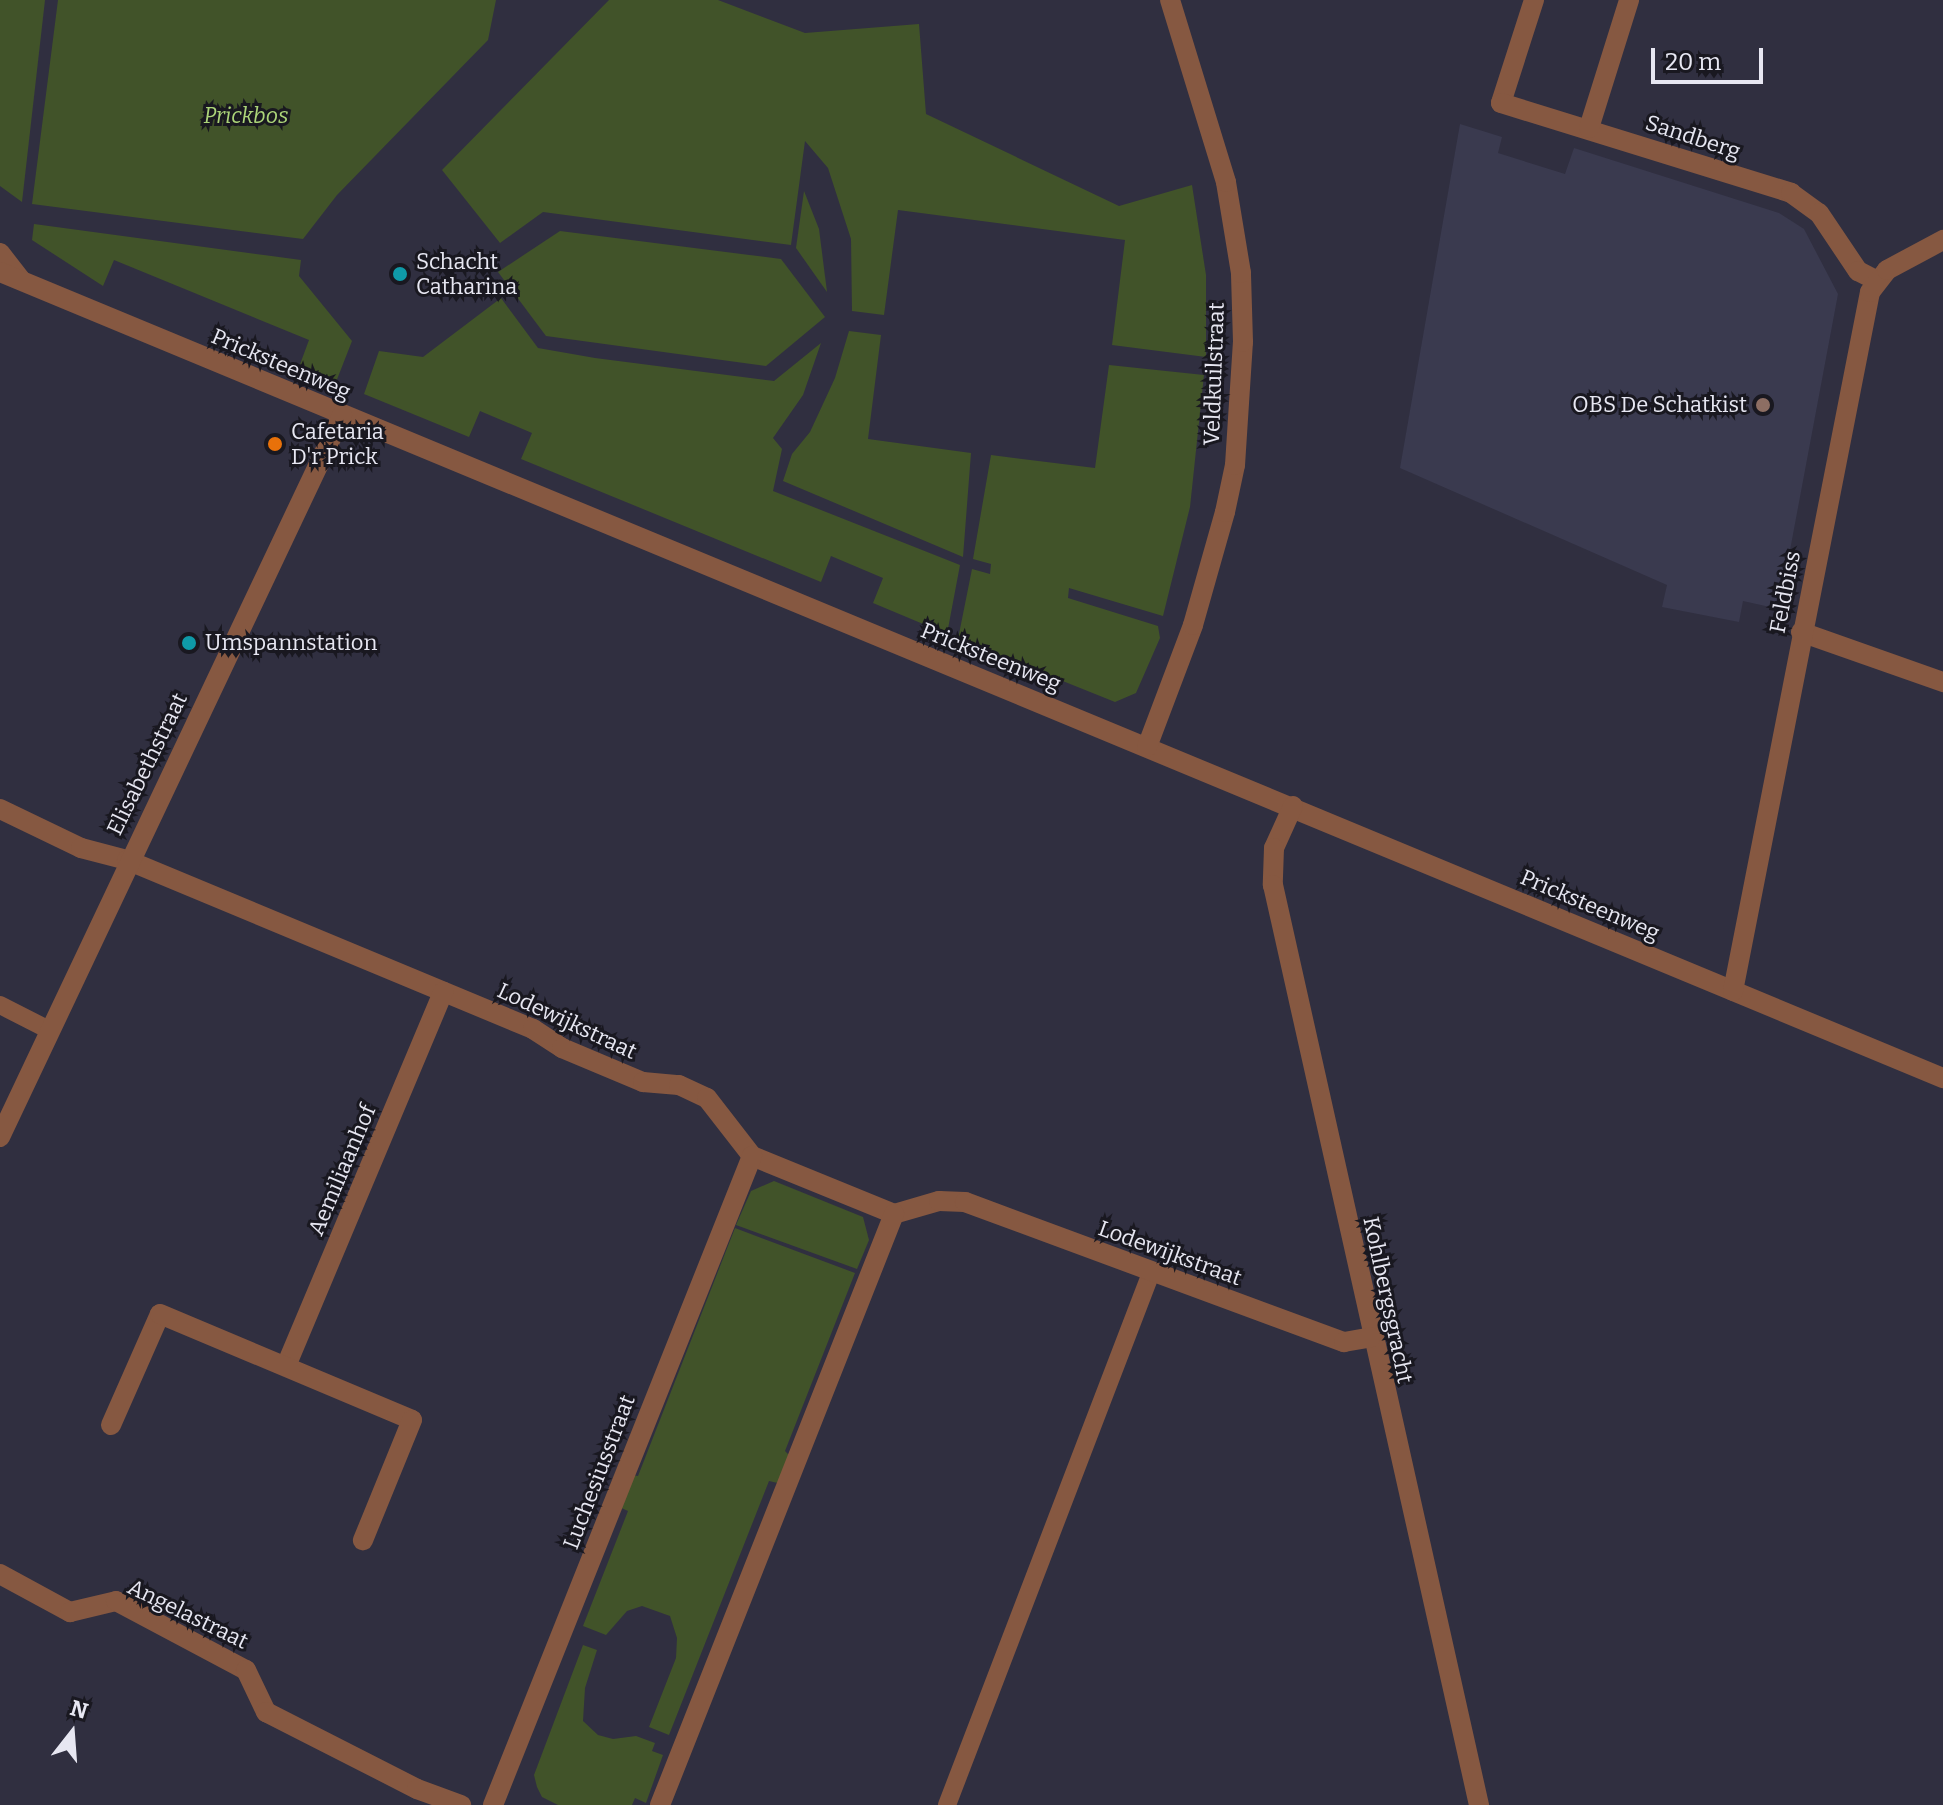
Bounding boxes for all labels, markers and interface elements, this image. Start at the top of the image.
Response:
scale bar [1655,32,1767,82]
text: 20 m [1665,48,1721,76]
park label: Prickbos [204,103,288,129]
street label: Sandberg [1642,109,1744,165]
place label: Schacht Catharina [416,248,517,300]
marker: Schacht Catharina [391,265,409,283]
street label: Veldkuilstraat [1198,302,1230,446]
street label: Pricksteenweg [207,323,355,405]
place label: OBS De Schatkist [1572,392,1747,418]
marker: OBS De Schatkist [1754,396,1772,414]
place label: Cafetaria D'r Prick [291,418,384,470]
marker: Cafetaria D'r Prick [266,435,284,453]
street label: Feldbiss [1764,549,1806,635]
street label: Pricksteenweg [917,617,1065,697]
place label: Umspannstation [205,630,377,656]
marker: Umspannstation [180,634,198,652]
street label: Elisabethstraat [101,689,193,839]
street label: Pricksteenweg [1516,864,1664,946]
street label: Lodewijkstraat [493,977,641,1065]
street label: Aemiliaanhof [303,1101,381,1239]
street label: Kohlbergsgracht [1357,1214,1419,1386]
street label: Lodewijkstraat [1095,1215,1245,1291]
street label: Luchesiusstraat [558,1391,640,1553]
street label: Angelastraat [123,1573,253,1655]
north arrow [32,1693,112,1773]
text: N [67,1694,91,1725]

